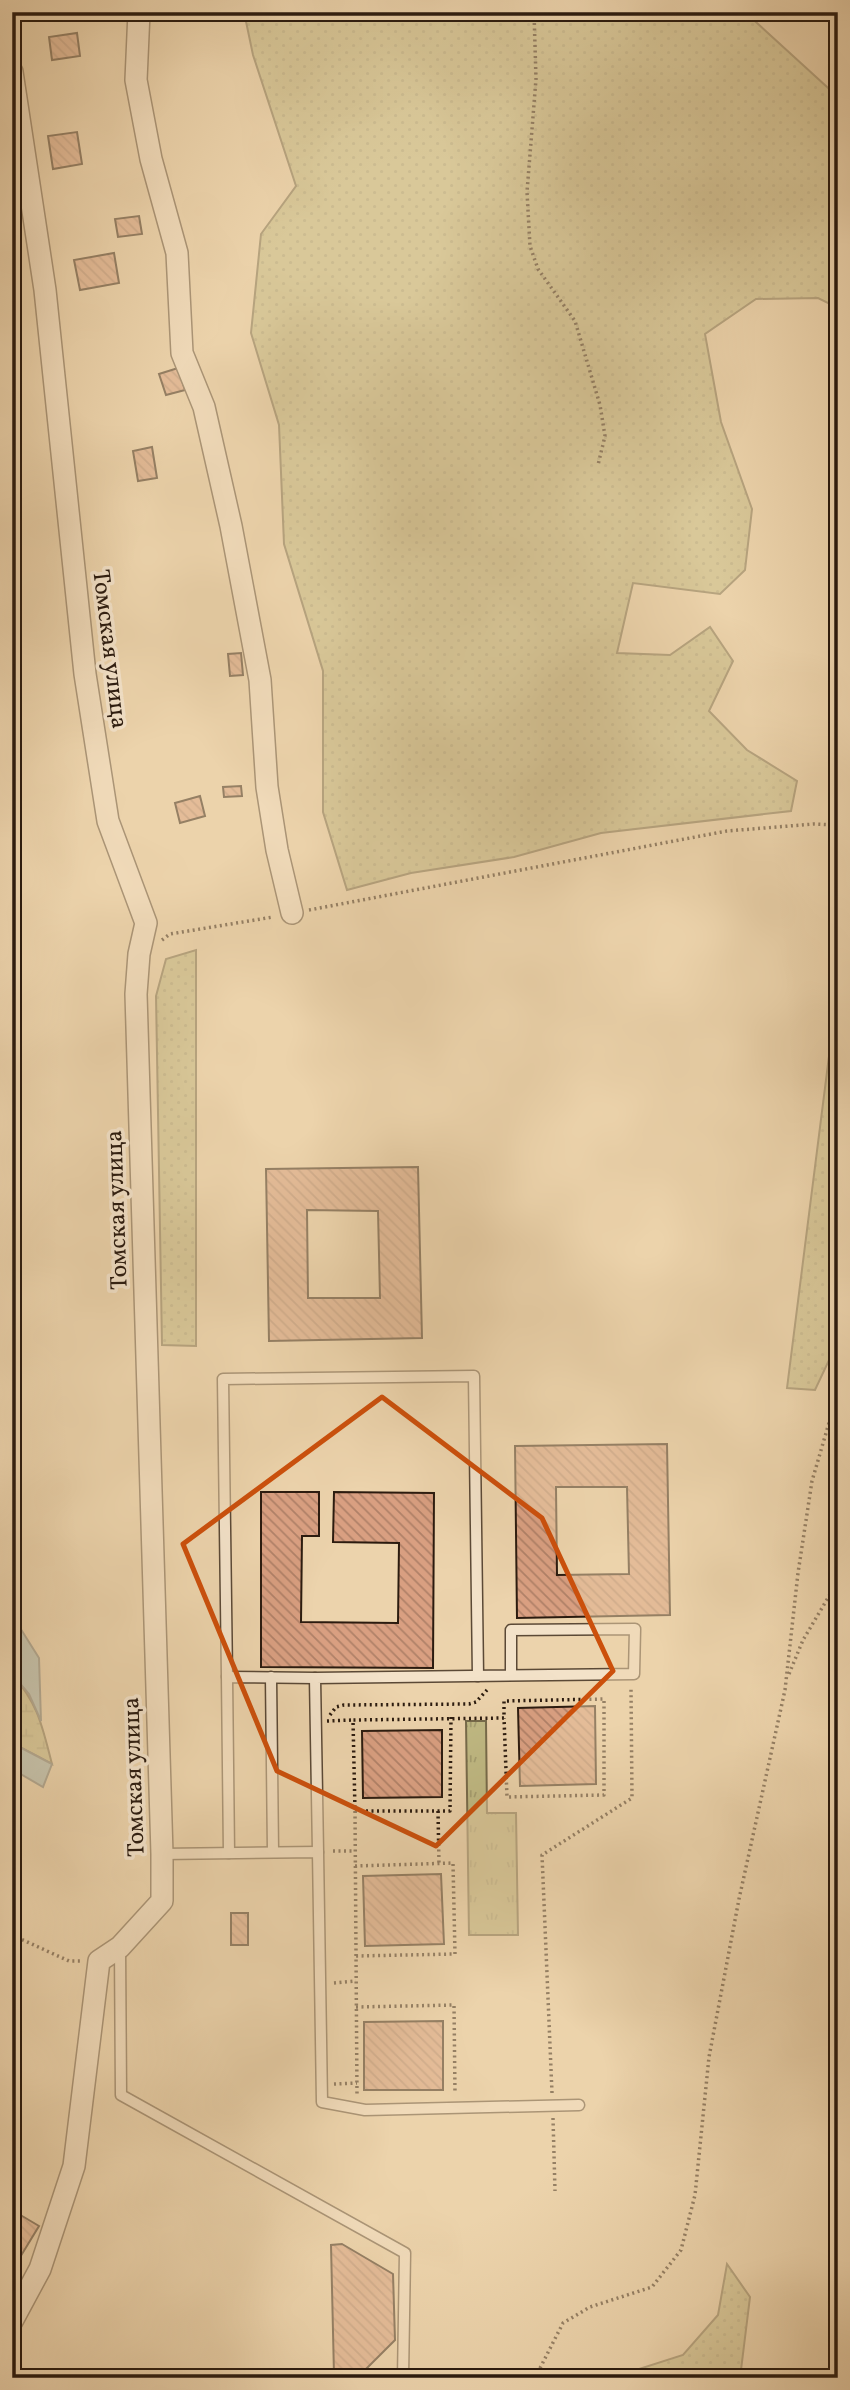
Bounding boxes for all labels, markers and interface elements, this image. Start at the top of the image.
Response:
street label: Томская улица [82,568,136,731]
street label: Томская улица [98,1129,138,1291]
street label: Томская улица [115,1696,155,1858]

